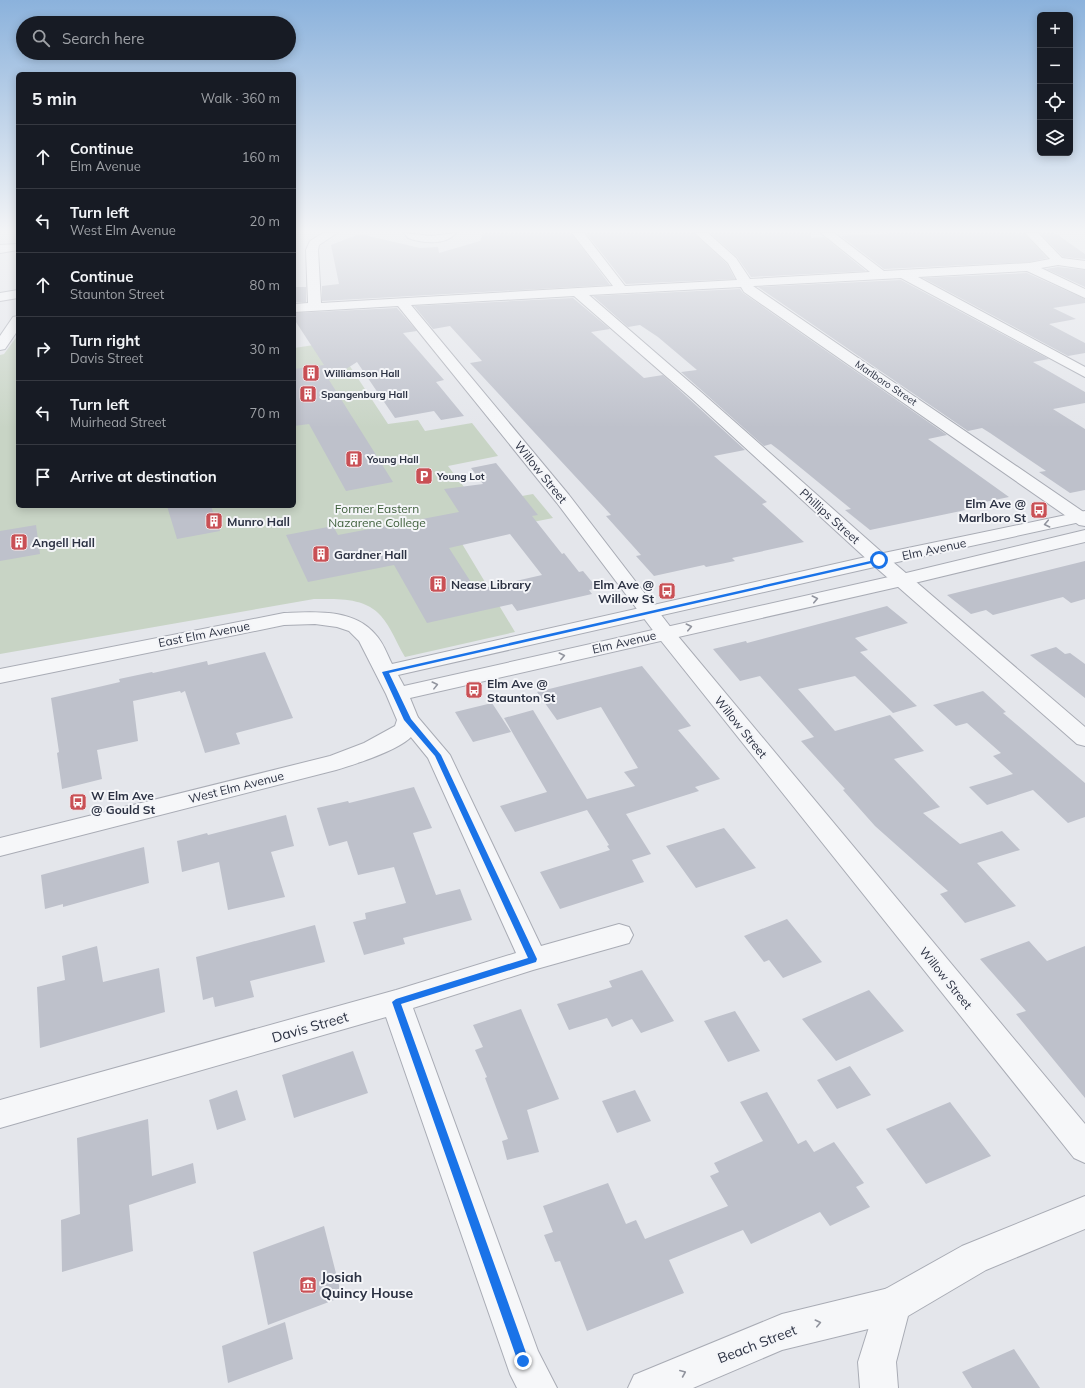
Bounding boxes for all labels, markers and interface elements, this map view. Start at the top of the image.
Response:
map controls [1037,12,1073,156]
button: + [1037,12,1073,48]
search box [16,16,296,60]
icon: search [30,27,52,49]
text: Search here [62,29,144,48]
button: − [1037,48,1073,84]
button: locate [1037,84,1073,120]
text: 5 min [32,88,77,109]
text: Walk · 360 m [201,90,280,106]
button: layers [1037,120,1073,156]
text: Continue [70,139,133,158]
icon: ahead [32,146,54,168]
text: 160 m [242,149,280,165]
text: Elm Avenue [70,158,141,174]
text: Turn left [70,203,129,222]
icon: left [32,210,54,232]
text: 20 m [250,213,280,229]
text: West Elm Avenue [70,222,176,238]
text: Continue [70,267,133,286]
icon: ahead [32,274,54,296]
text: 80 m [250,277,280,293]
text: Staunton Street [70,286,164,302]
text: Turn right [70,331,140,350]
icon: right [32,338,54,360]
text: 30 m [250,341,280,357]
text: Davis Street [70,350,143,366]
street label: Marlboro Street [853,358,920,409]
building icon: Williamson Hall [301,363,321,383]
place label: Williamson Hall [324,367,400,380]
building icon: Spangenburg Hall [298,384,318,404]
place label: Spangenburg Hall [321,388,408,401]
text: Turn left [70,395,129,414]
icon: left [32,402,54,424]
text: 70 m [250,405,280,421]
text: Muirhead Street [70,414,166,430]
street label: Willow Street [511,438,571,506]
building icon: Young Hall [344,449,364,469]
place label: Young Hall [366,453,419,466]
icon: arrive [32,466,54,488]
parking icon: Young Lot [414,466,434,486]
text: Arrive at destination [70,467,217,486]
place label: Young Lot [436,470,485,483]
street label: Phillips Street [797,485,863,547]
place label: Elm Ave @ Marlboro St [958,496,1026,525]
bus stop icon: Elm Ave @ Marlboro St [1029,500,1049,520]
park label: Former Eastern Nazarene College [328,501,426,530]
building icon: Munro Hall [204,511,224,531]
place label: Munro Hall [227,514,290,529]
one-way arrow [1044,520,1050,528]
building icon: Angell Hall [9,532,29,552]
place label: Angell Hall [32,535,95,550]
street label: Elm Avenue [900,535,968,563]
building icon: Gardner Hall [311,544,331,564]
place label: Gardner Hall [334,547,407,562]
route start [870,551,888,569]
building icon: Nease Library [428,574,448,594]
place label: Nease Library [451,577,531,592]
place label: Elm Ave @ Willow St [593,577,654,606]
bus stop icon: Elm Ave @ Willow St [657,581,677,601]
one-way arrow [812,596,819,604]
street label: East Elm Avenue [157,618,251,650]
one-way arrow [685,624,692,632]
street label: Elm Avenue [590,627,658,657]
one-way arrow [559,652,565,660]
place label: Elm Ave @ Staunton St [487,676,556,705]
bus stop icon: Elm Ave @ Staunton St [464,680,484,700]
one-way arrow [432,682,438,690]
street label: Willow Street [711,693,771,761]
street label: West Elm Avenue [187,768,285,806]
place label: W Elm Ave @ Gould St [91,788,156,817]
bus stop icon: W Elm Ave @ Gould St [68,792,88,812]
street label: Willow Street [916,944,976,1012]
street label: Davis Street [270,1007,350,1047]
place label: Josiah Quincy House [321,1268,414,1302]
museum icon: Josiah Quincy House [298,1275,318,1295]
one-way arrow [815,1320,821,1328]
street label: Beach Street [715,1321,799,1367]
route end [514,1352,532,1370]
one-way arrow [679,1370,687,1378]

